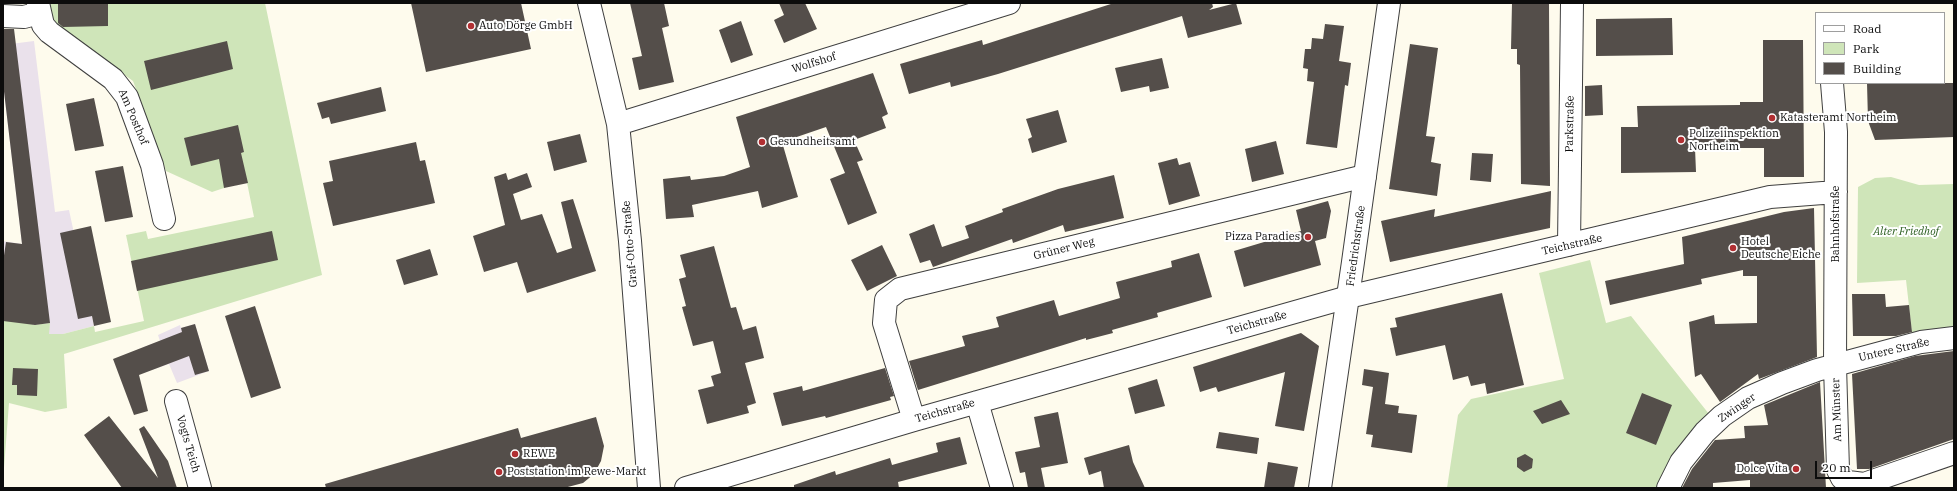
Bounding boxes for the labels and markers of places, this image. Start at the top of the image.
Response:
place label: Auto Dörge GmbH [479,19,573,33]
marker: Auto Dörge GmbH [466,21,476,31]
place label: Katasteramt Northeim [1780,111,1897,125]
marker: Katasteramt Northeim [1767,113,1777,123]
place label: Polizeiinspektion Northeim [1689,127,1779,153]
place label: Gesundheitsamt [770,135,856,149]
marker: Polizeiinspektion Northeim [1676,135,1686,145]
marker: Gesundheitsamt [757,137,767,147]
place label: Pizza Paradies [1225,230,1300,244]
marker: Pizza Paradies [1303,232,1313,242]
place label: Hotel Deutsche Eiche [1741,235,1821,261]
marker: Hotel Deutsche Eiche [1728,243,1738,253]
place label: REWE [523,447,555,461]
marker: REWE [510,449,520,459]
place label: Dolce Vita [1736,462,1788,476]
marker: Dolce Vita [1791,464,1801,474]
place label: Poststation im Rewe-Markt [507,465,646,479]
marker: Poststation im Rewe-Markt [494,467,504,477]

